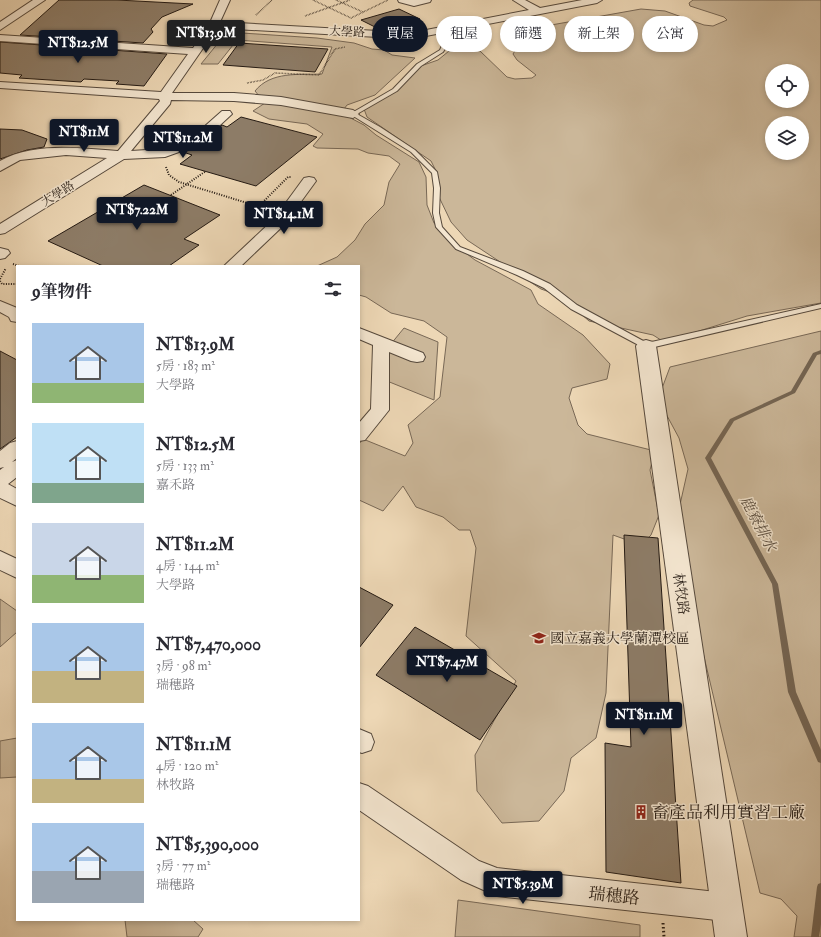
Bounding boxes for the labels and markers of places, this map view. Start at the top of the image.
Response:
pin: NT$13.9M [165,20,247,54]
pin: NT$12.5M [37,30,119,64]
pin: NT$11M [51,119,117,153]
pin: NT$11.2M [142,125,224,159]
pin: NT$7.22M [96,197,178,231]
pin: NT$14.1M [243,201,325,235]
school or university icon: 國立嘉義大學蘭潭校區 [531,630,547,646]
place label: 國立嘉義大學蘭潭校區 [550,630,690,647]
pin: NT$7.47M [406,649,488,683]
pin: NT$11.1M [603,702,685,736]
place label: 畜產品利用實習工廠 [652,802,805,823]
building icon: 畜產品利用實習工廠 [633,804,649,820]
pin: NT$5.39M [482,871,564,905]

